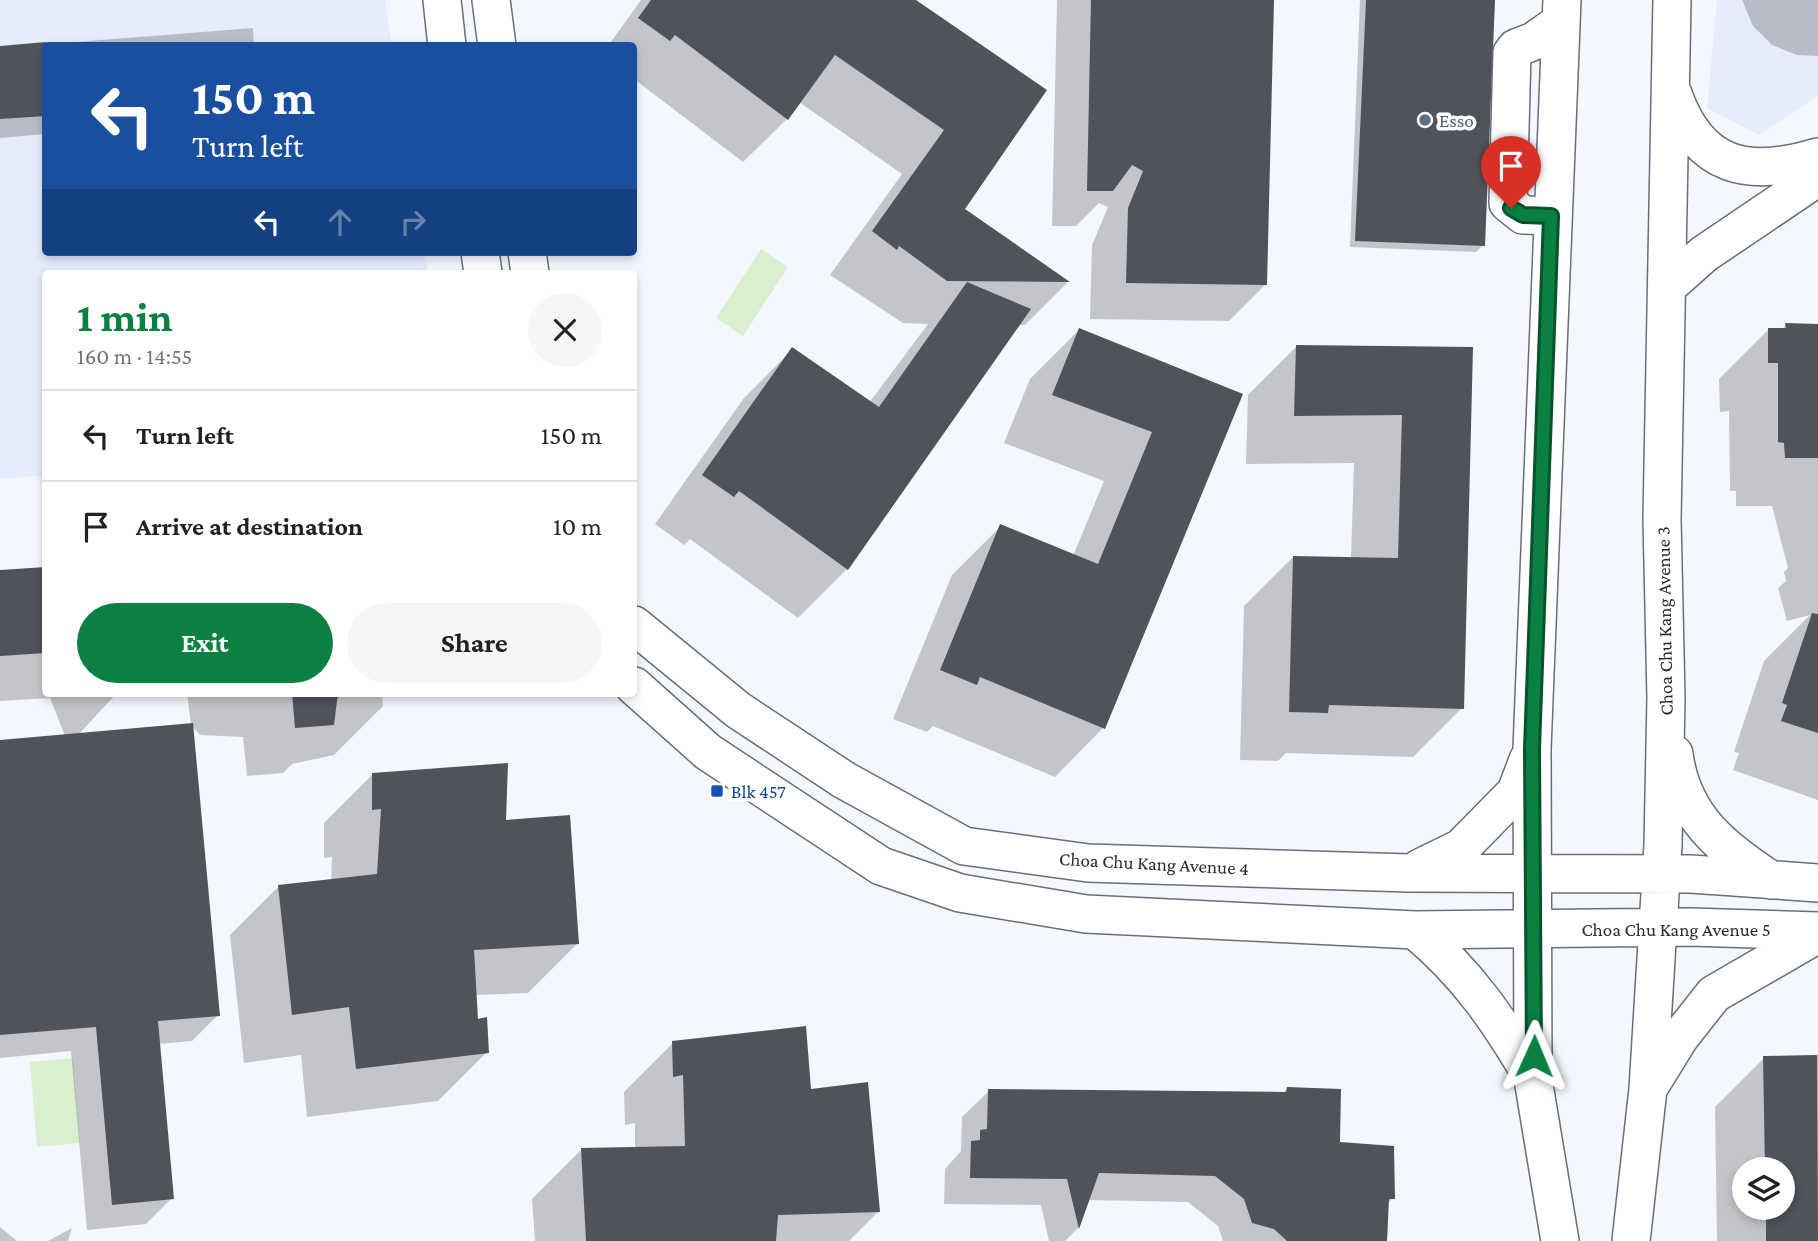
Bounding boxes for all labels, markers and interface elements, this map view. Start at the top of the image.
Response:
icon: left [77,70,168,161]
text: 150 m [192,70,315,125]
place label: Esso [1439,110,1474,131]
marker: Esso [1417,112,1433,128]
text: Turn left [192,128,303,164]
pin [1481,136,1541,208]
icon: arrive [1492,147,1530,185]
icon: left [248,203,286,241]
icon: ahead [321,203,359,241]
icon: right [394,203,432,241]
text: 1 min [77,293,173,340]
button: close [528,293,602,367]
text: 160 m · 14:55 [77,343,192,369]
icon: left [77,417,115,455]
text: Turn left [136,421,234,450]
text: 150 m [541,421,602,450]
icon: arrive [77,508,115,546]
text: Arrive at destination [136,512,363,541]
text: 10 m [553,512,602,541]
street label: Choa Chu Kang Avenue 3 [1652,526,1677,716]
button: Exit [77,603,333,683]
button: Share [347,603,602,683]
place label: Blk 457 [731,781,786,802]
marker: Blk 457 [709,783,725,799]
street label: Choa Chu Kang Avenue 4 [1059,848,1249,879]
street label: Choa Chu Kang Avenue 5 [1581,919,1771,940]
position arrow [1497,1019,1571,1093]
map controls [1732,1157,1795,1220]
button: layers [1732,1157,1795,1220]

